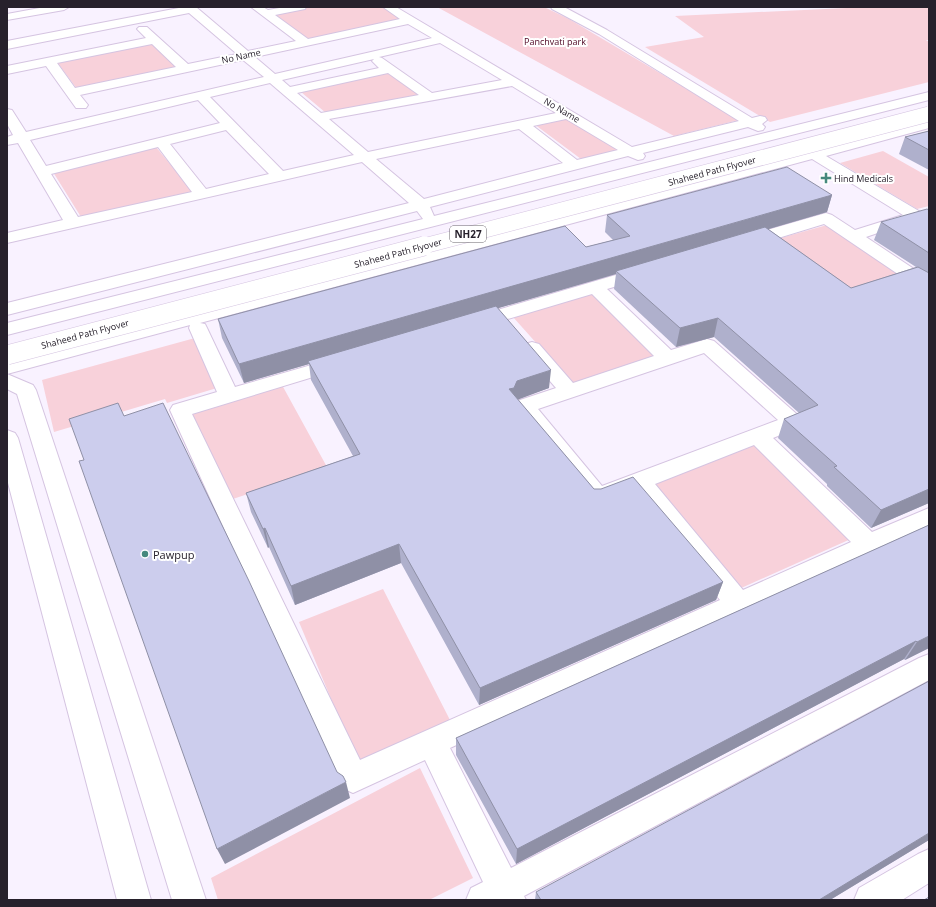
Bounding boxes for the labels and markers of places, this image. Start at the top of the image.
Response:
place label: Hind Medicals [834,172,893,185]
marker: Hind Medicals [821,173,831,183]
place label: Pawpup [153,547,195,562]
marker: Pawpup [140,549,150,559]

